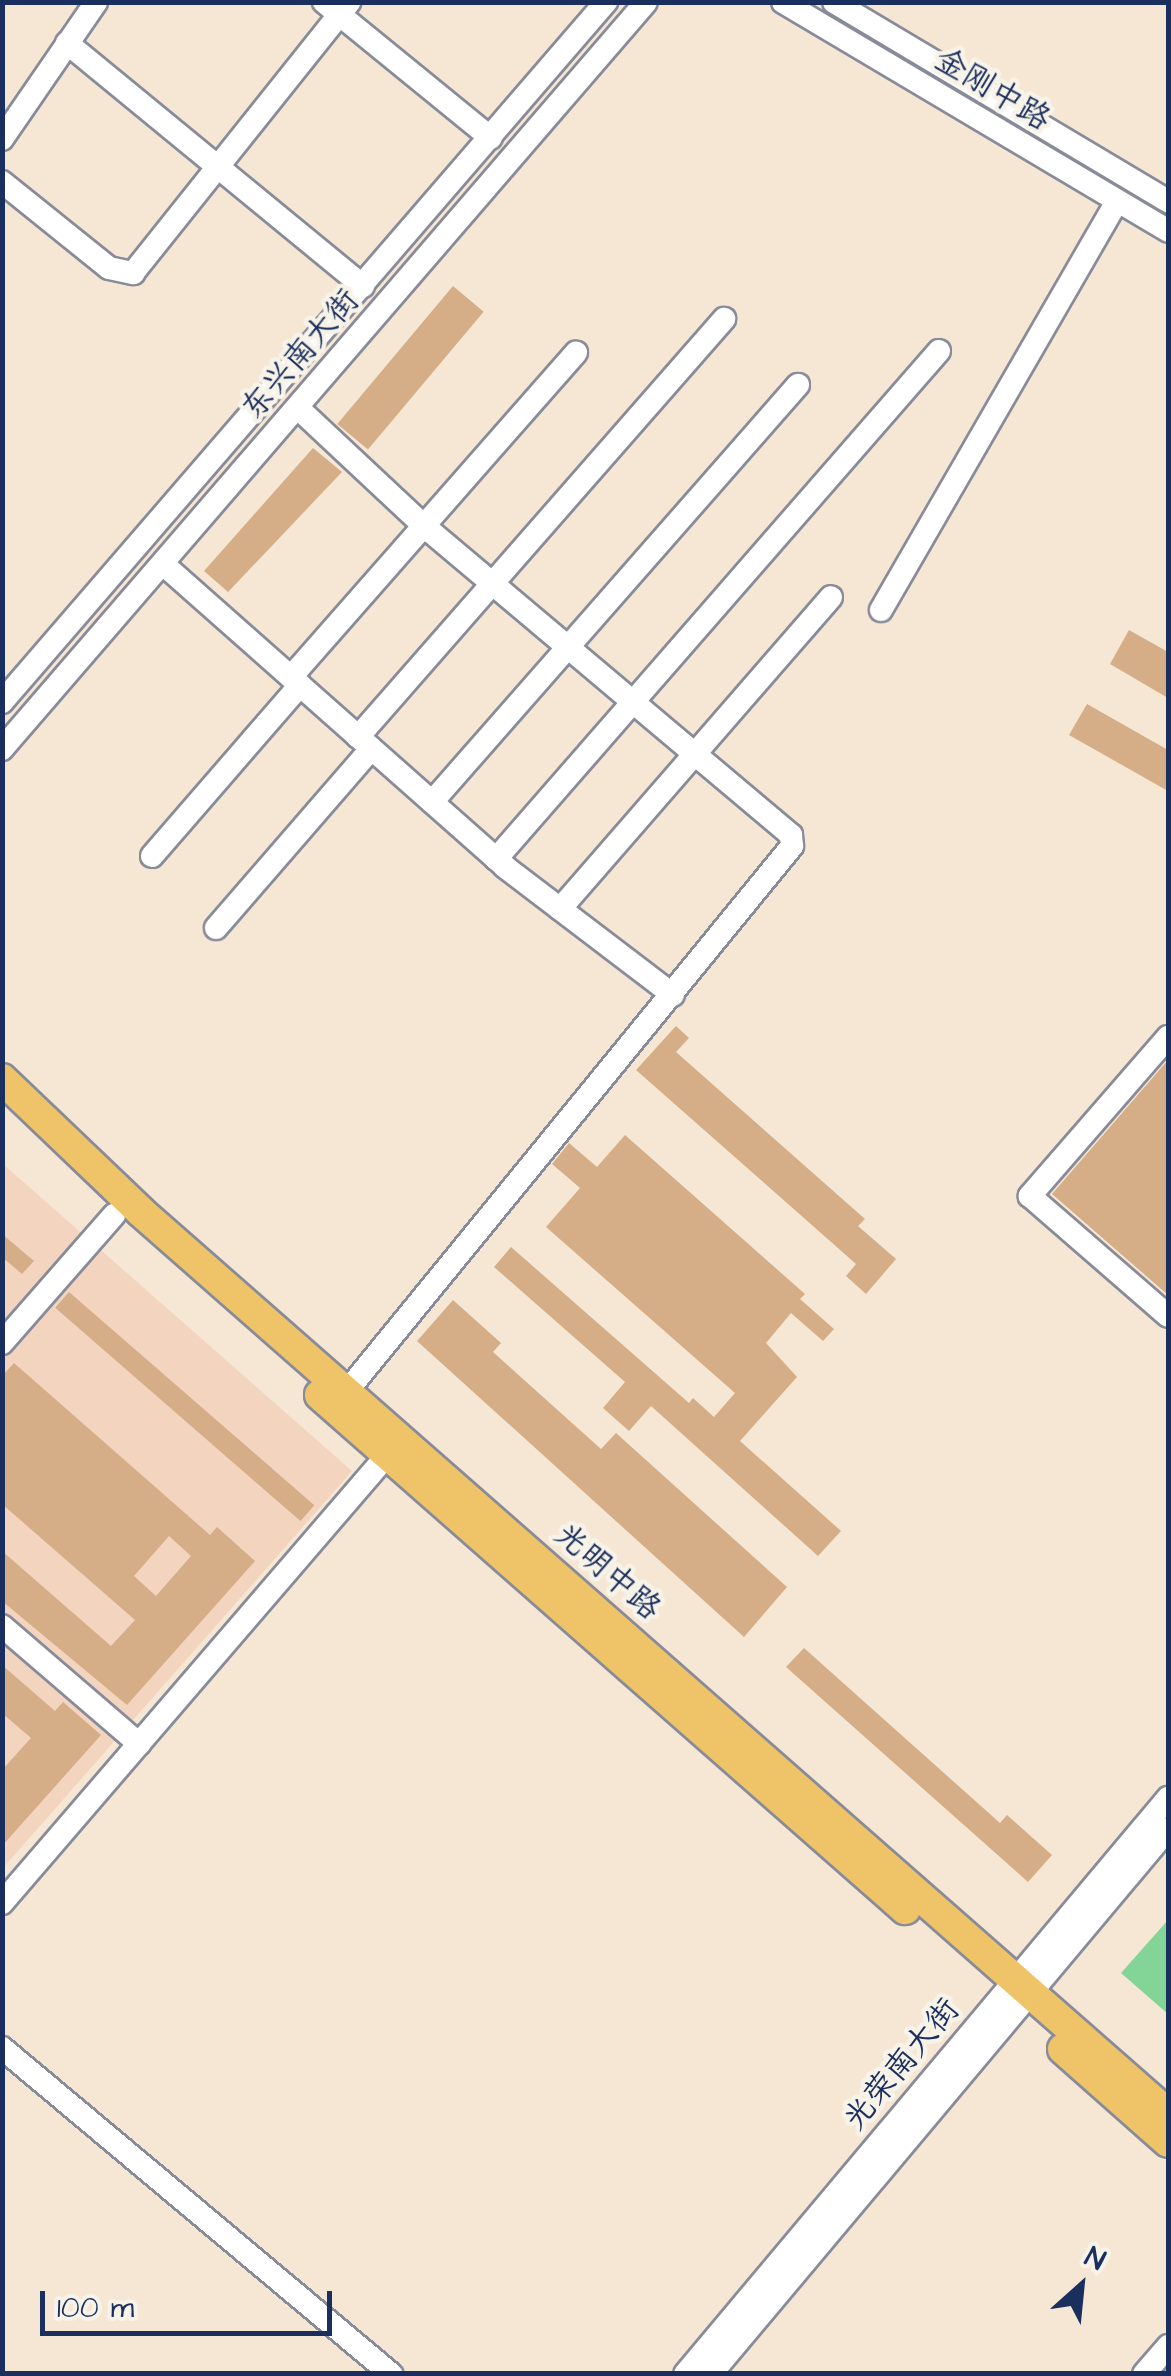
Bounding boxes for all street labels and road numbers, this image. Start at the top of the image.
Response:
street label: 金刚中路 [927,41,1057,139]
street label: 东兴南大街 [234,282,368,428]
street label: 光明中路 [546,1516,668,1628]
street label: 光荣南大街 [836,1991,968,2139]

